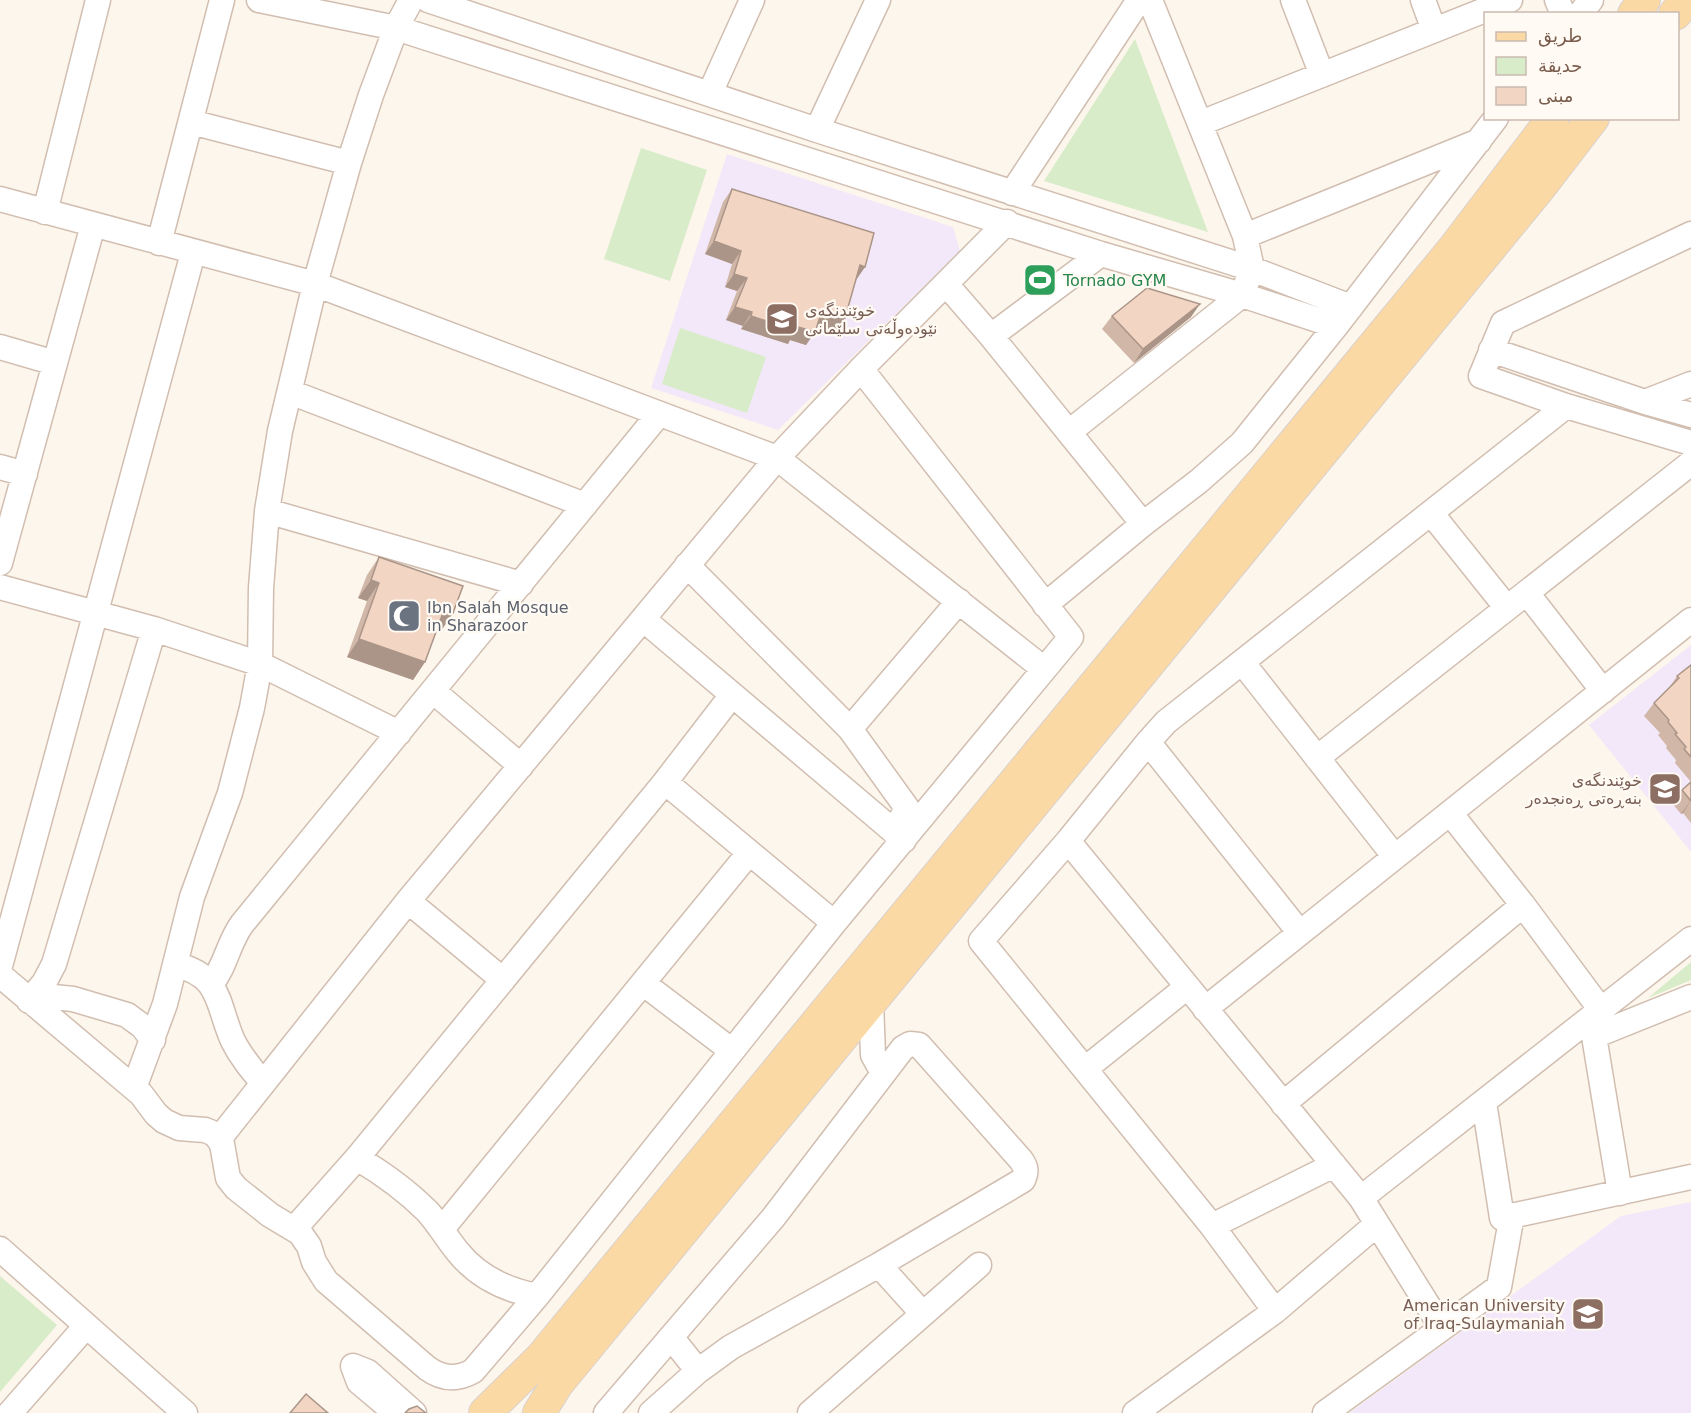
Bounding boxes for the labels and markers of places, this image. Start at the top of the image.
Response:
sports icon: Tornado GYM [1022,262,1058,298]
place label: Tornado GYM [1062,271,1166,290]
school or university icon: خوێندنگەی نێوده‌وڵه‌تی سلێمانی [764,301,800,337]
place label: خوێندنگەی نێوده‌وڵه‌تی سلێمانی [805,301,938,339]
mosque icon: Ibn Salah Mosque in Sharazoor [386,598,422,634]
place label: Ibn Salah Mosque in Sharazoor [427,598,569,635]
place label: خوێندنگەی بنەڕەتی ڕەنجدەر [1525,771,1642,809]
school or university icon: خوێندنگەی بنەڕەتی ڕەنجدەر [1647,771,1683,807]
place label: American University of Iraq-Sulaymaniah [1403,1296,1565,1333]
school or university icon: American University of Iraq-Sulaymaniah [1570,1296,1606,1332]

